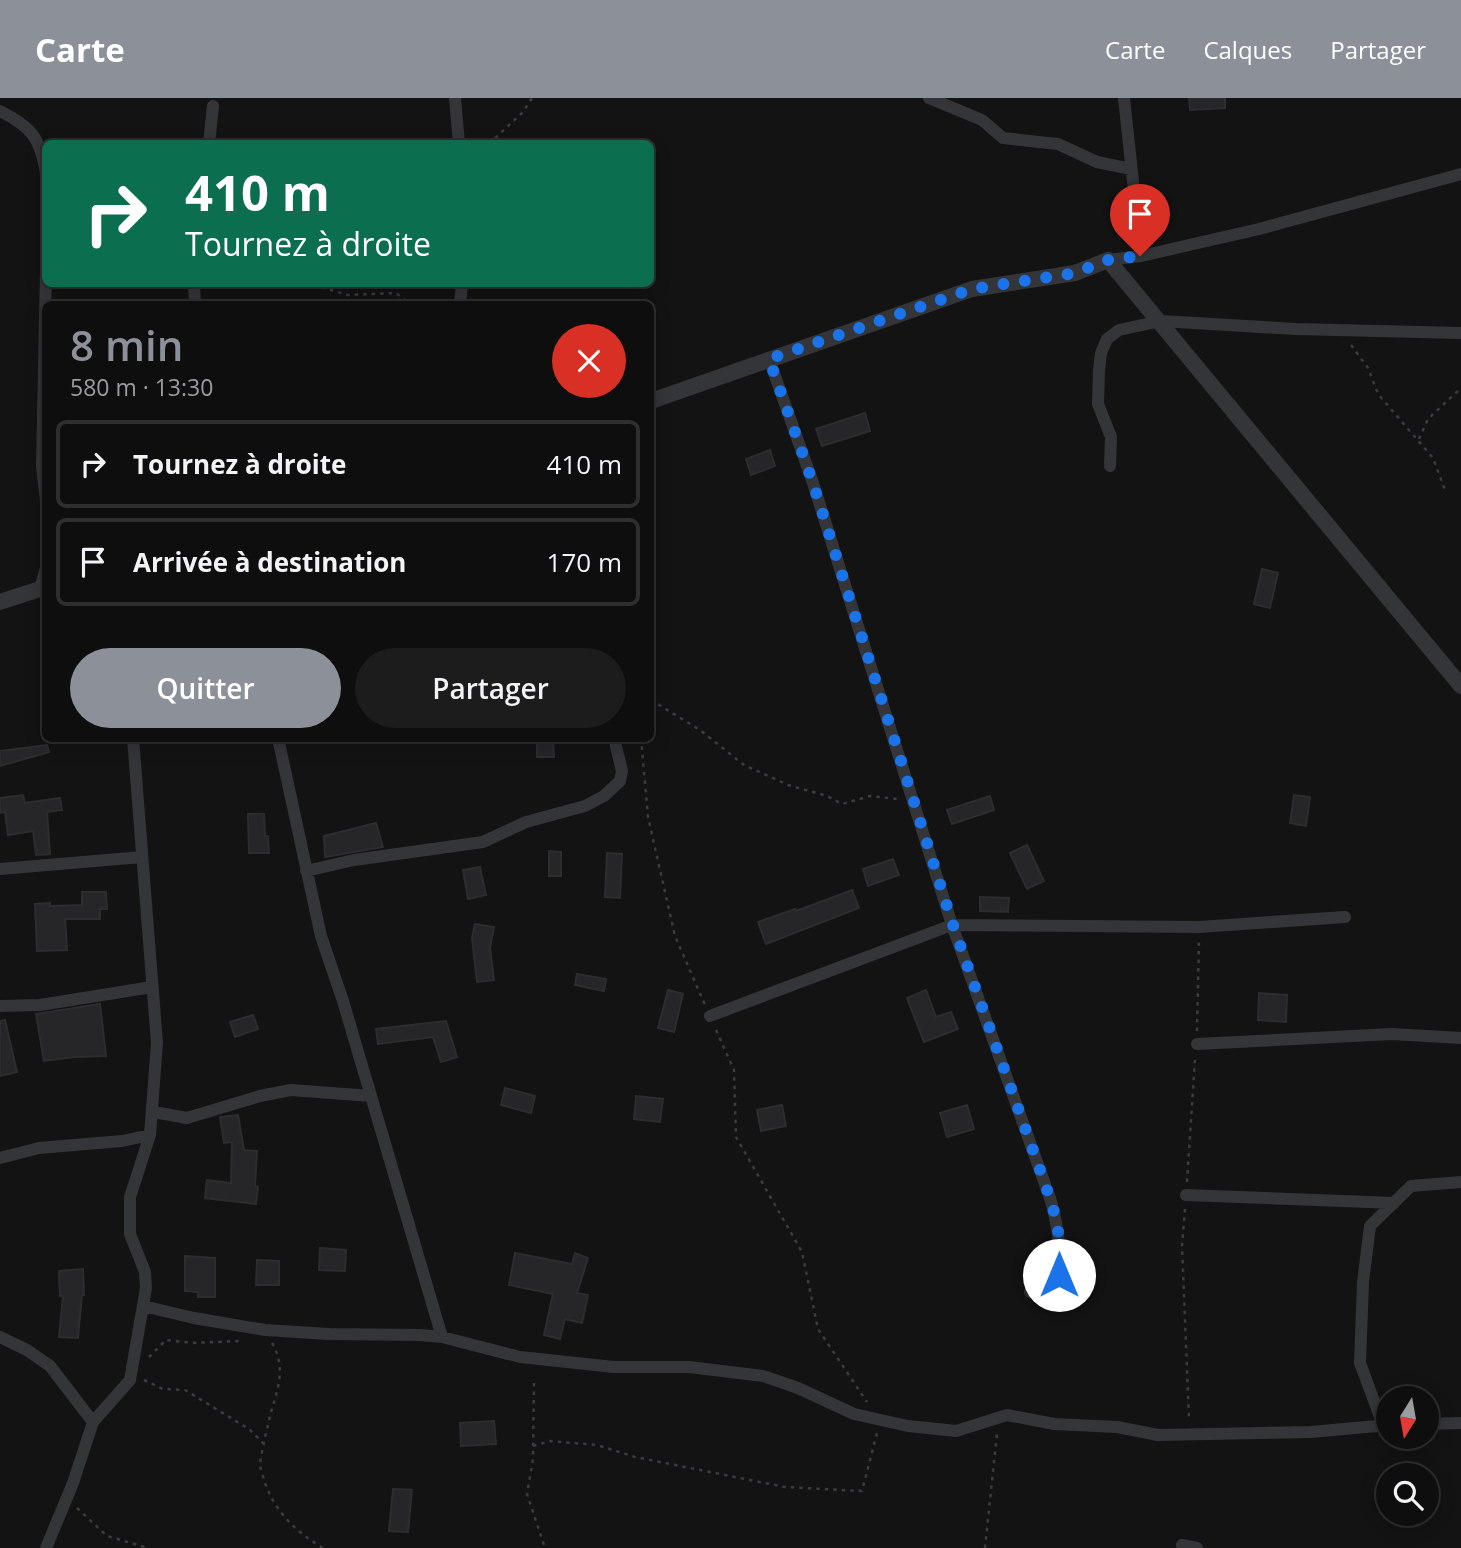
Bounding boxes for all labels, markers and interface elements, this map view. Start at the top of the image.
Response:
text: Carte [35,27,125,72]
text: Carte [1105,33,1165,66]
text: Calques [1203,33,1292,66]
text: Partager [1330,33,1426,66]
text: 410 m [185,159,330,225]
icon: right [70,168,161,259]
pin [1110,184,1170,256]
icon: arrive [1121,195,1159,233]
text: Tournez à droite [185,222,431,265]
text: 8 min [70,316,183,373]
button: close [552,324,626,398]
text: 580 m · 13:30 [70,371,213,403]
icon: right [74,445,112,483]
text: Tournez à droite [133,446,346,482]
text: 410 m [547,446,622,482]
icon: arrive [74,543,112,581]
text: Arrivée à destination [133,544,406,580]
text: 170 m [547,544,622,580]
button: Quitter [70,648,341,728]
button: Partager [355,648,626,728]
position arrow [1022,1238,1096,1312]
north arrow [1376,1386,1438,1449]
map controls [1376,1386,1439,1526]
button: search [1376,1463,1439,1526]

